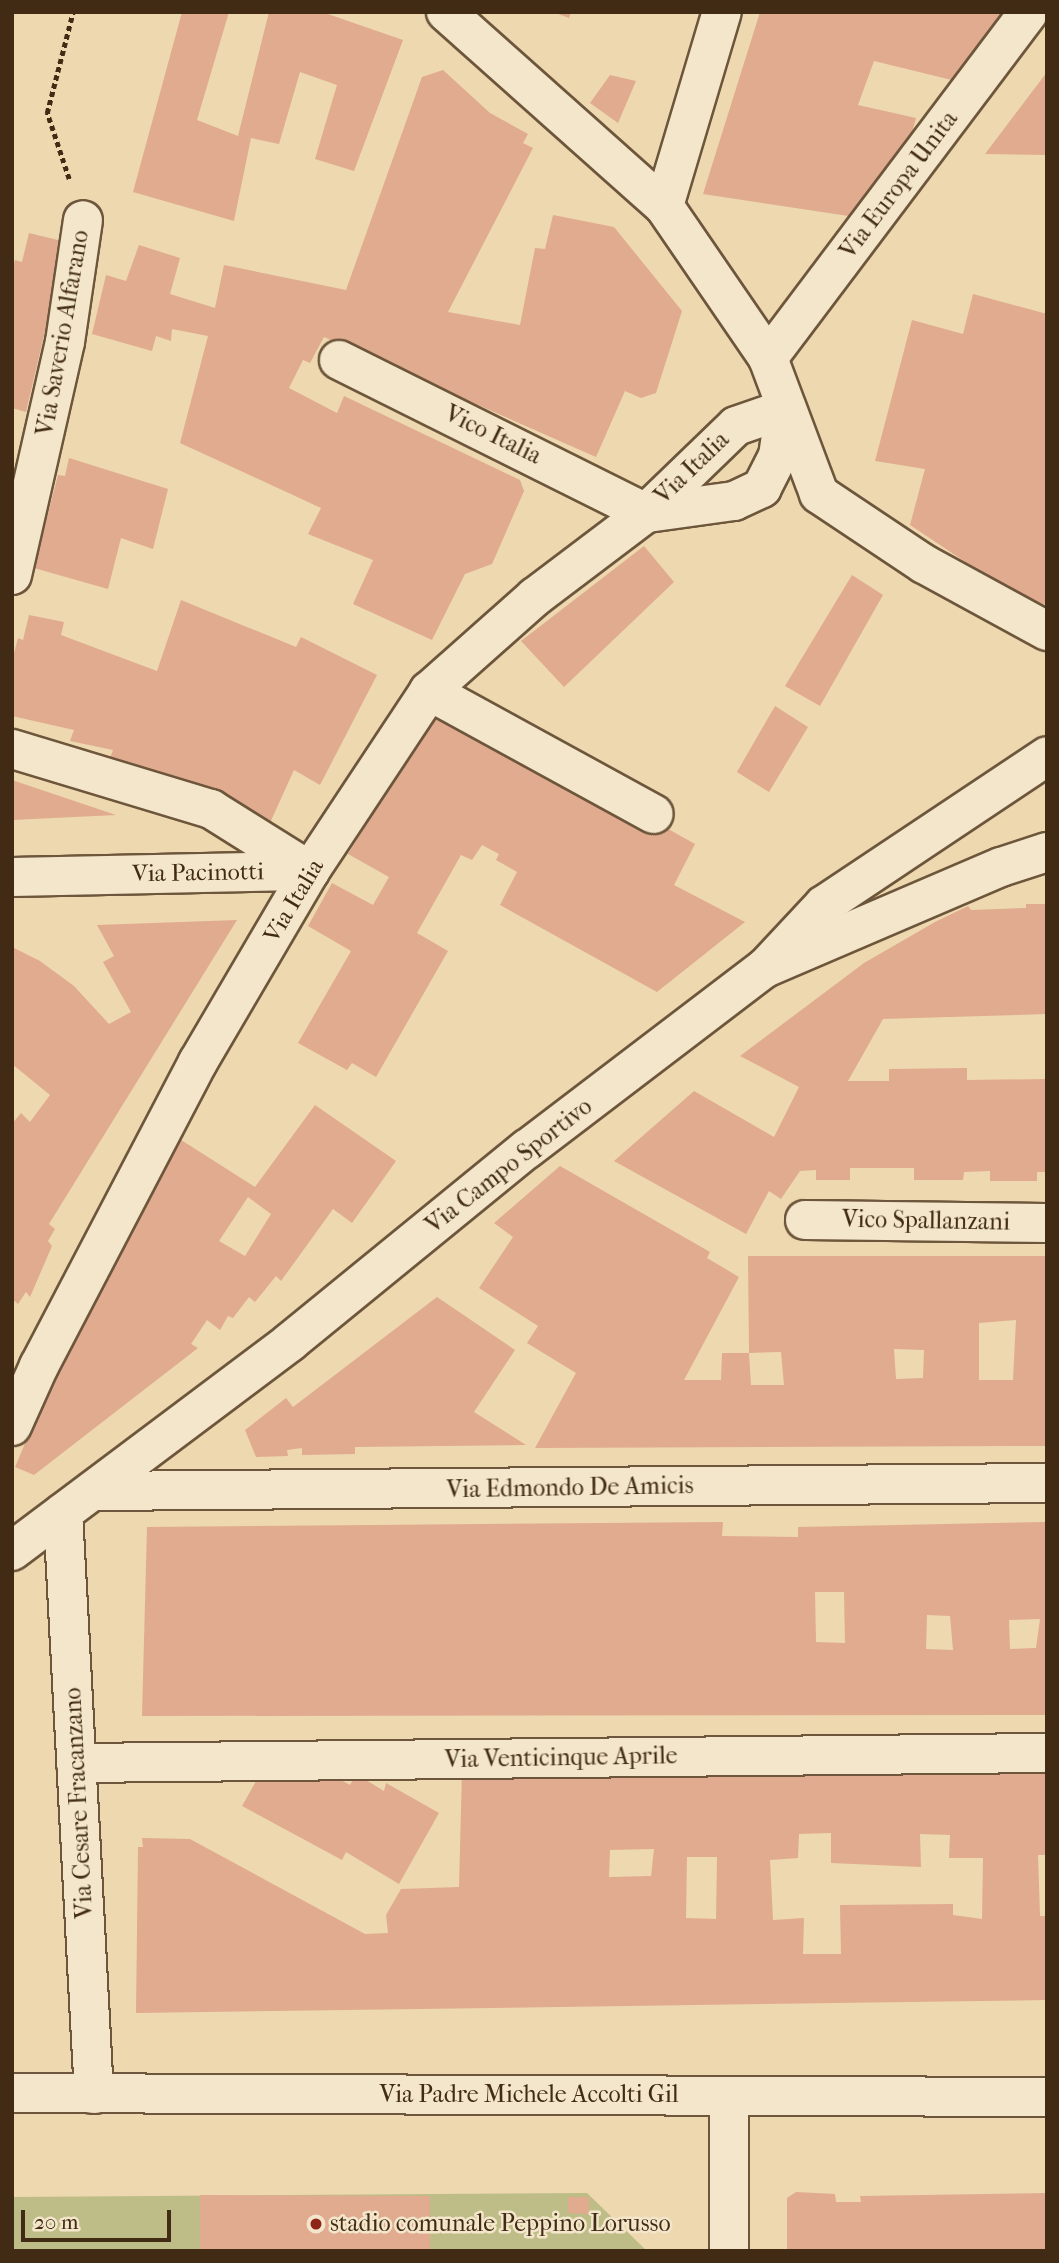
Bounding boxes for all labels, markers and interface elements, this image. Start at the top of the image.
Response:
street label: Via Europa Unita [834,105,964,265]
street label: Via Saverio Alfarano [31,228,95,438]
street label: Vico Italia [440,399,546,471]
street label: Via Italia [649,426,735,510]
street label: Via Italia [258,854,330,948]
street label: Via Pacinotti [132,857,264,889]
street label: Via Campo Sportivo [420,1092,598,1240]
street label: Vico Spallanzani [842,1205,1010,1237]
street label: Via Edmondo De Amicis [446,1471,694,1505]
street label: Via Cesare Fracanzano [59,1687,99,1919]
street label: Via Venticinque Aprile [444,1742,678,1774]
street label: Via Padre Michele Accolti Gil [379,2081,679,2109]
scale bar [24,2196,175,2240]
text: 20 m [34,2210,78,2234]
place label: stadio comunale Peppino Lorusso [330,2210,671,2238]
marker: stadio comunale Peppino Lorusso [308,2216,324,2232]

